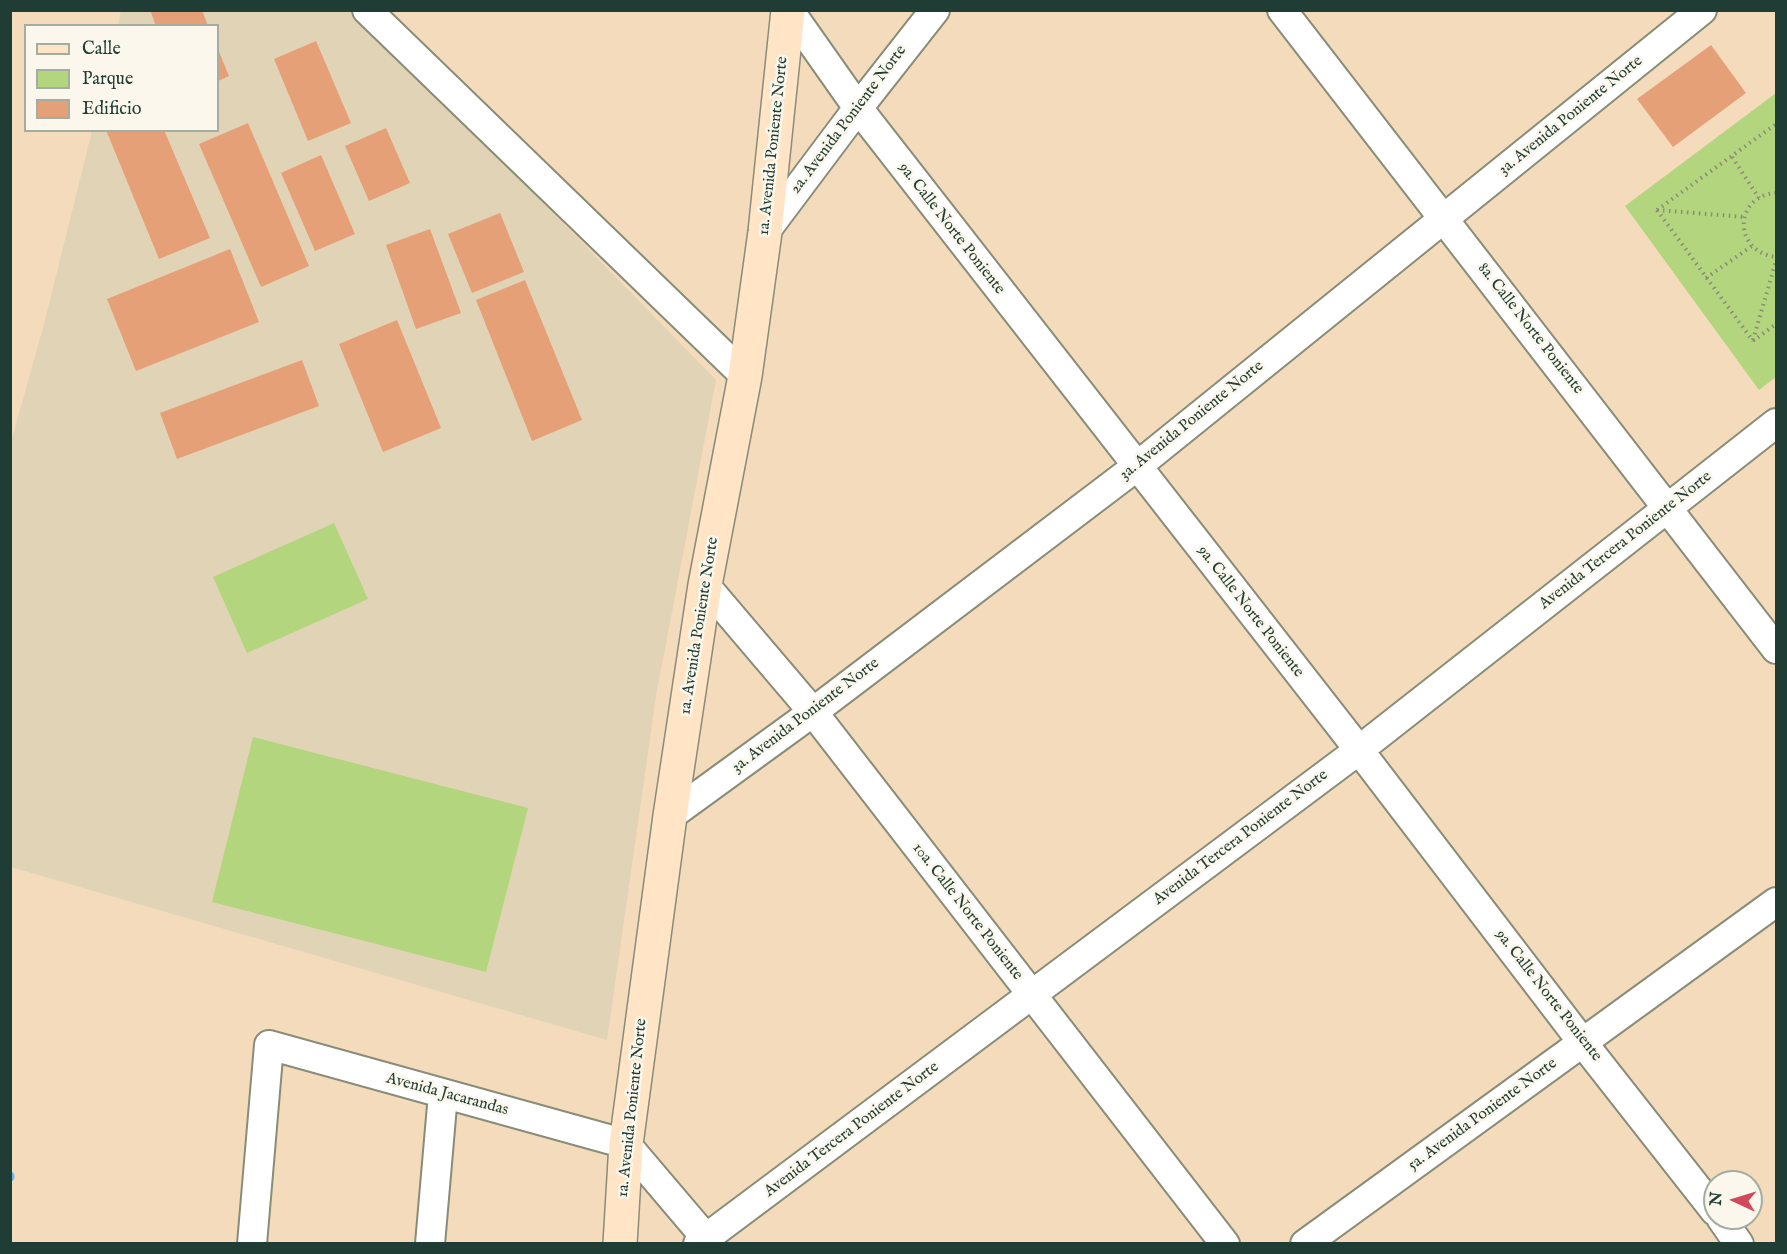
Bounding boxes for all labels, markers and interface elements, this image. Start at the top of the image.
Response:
legend [24,24,219,132]
text: Calle [82,38,121,61]
street label: 2a. Avenida Poniente Norte [787,42,911,198]
street label: 3a. Avenida Poniente Norte [1495,52,1647,180]
street label: 1a. Avenida Poniente Norte [755,56,793,236]
text: Parque [82,68,133,91]
text: Edificio [82,98,142,121]
street label: 9a. Calle Norte Poniente [894,159,1008,299]
street label: 8a. Calle Norte Poniente [1473,260,1587,398]
street label: 3a. Avenida Poniente Norte [1116,357,1268,485]
street label: Avenida Tercera Poniente Norte [1536,468,1716,614]
street label: 1a. Avenida Poniente Norte [676,536,724,716]
street label: 9a. Calle Norte Poniente [1193,542,1307,682]
street label: 3a. Avenida Poniente Norte [729,654,883,778]
street label: Avenida Tercera Poniente Norte [1150,766,1332,910]
street label: 10a. Calle Norte Poniente [907,840,1027,984]
street label: 9a. Calle Norte Poniente [1491,926,1605,1066]
street label: 1a. Avenida Poniente Norte [614,1018,652,1198]
street label: 5a. Avenida Poniente Norte [1405,1055,1561,1175]
street label: Avenida Tercera Poniente Norte [761,1058,943,1202]
street label: Avenida Jacarandas [384,1069,510,1121]
north arrow [1703,1170,1763,1230]
text: N [1707,1191,1727,1206]

